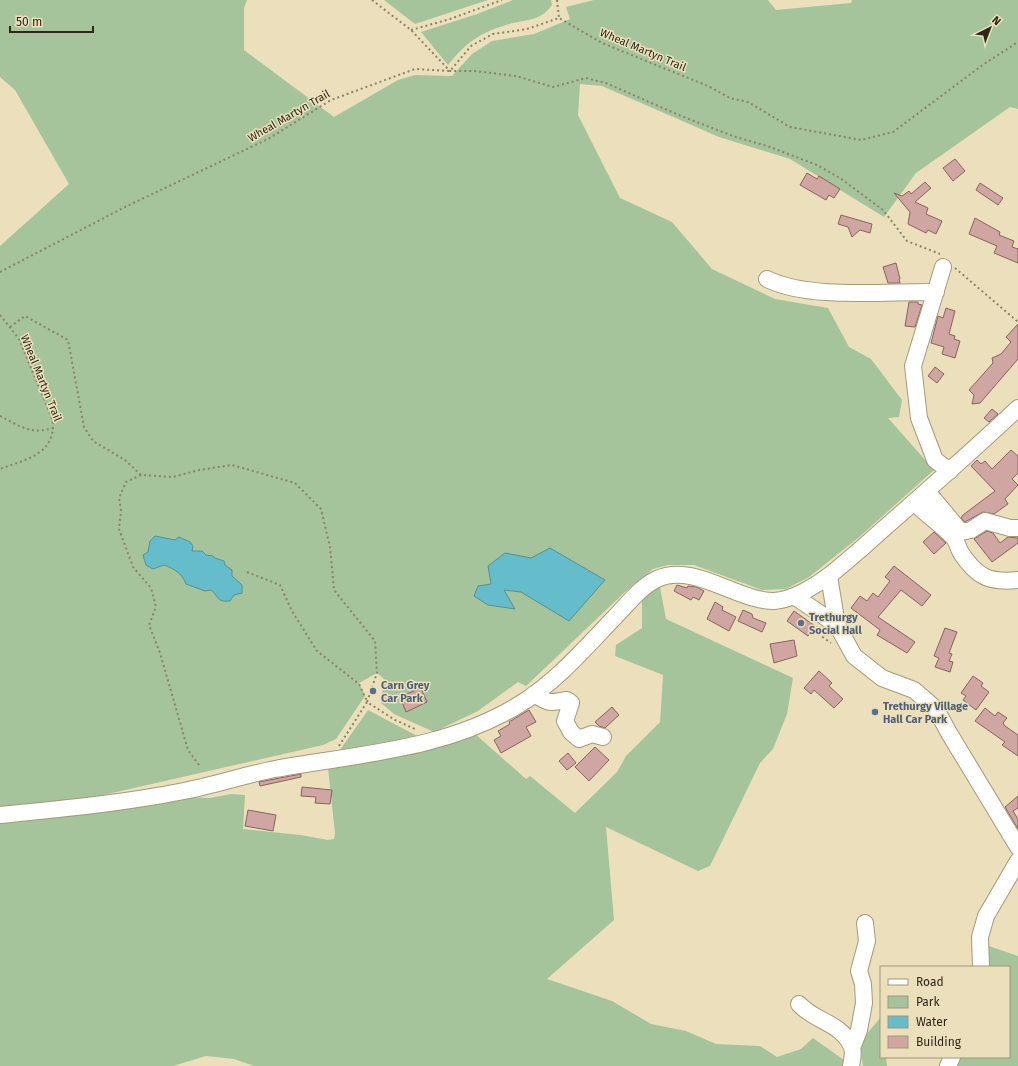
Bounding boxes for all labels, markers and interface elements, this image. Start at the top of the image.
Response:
scale bar [10,8,93,34]
north arrow [970,8,1010,48]
text: N [989,14,1003,28]
text: 50 m [16,15,42,29]
street label: Wheal Martyn Trail [598,26,688,74]
street label: Wheal Martyn Trail [246,87,332,145]
street label: Wheal Martyn Trail [18,333,64,423]
place label: Trethurgy Social Hall [809,611,862,637]
marker: Trethurgy Social Hall [796,618,806,628]
place label: Carn Grey Car Park [381,679,430,705]
marker: Carn Grey Car Park [368,686,378,696]
place label: Trethurgy Village Hall Car Park [883,700,968,726]
marker: Trethurgy Village Hall Car Park [870,707,880,717]
legend [880,966,1010,1058]
text: Road [916,975,944,989]
text: Park [916,995,940,1009]
text: Water [916,1015,948,1029]
text: Building [916,1035,962,1049]

